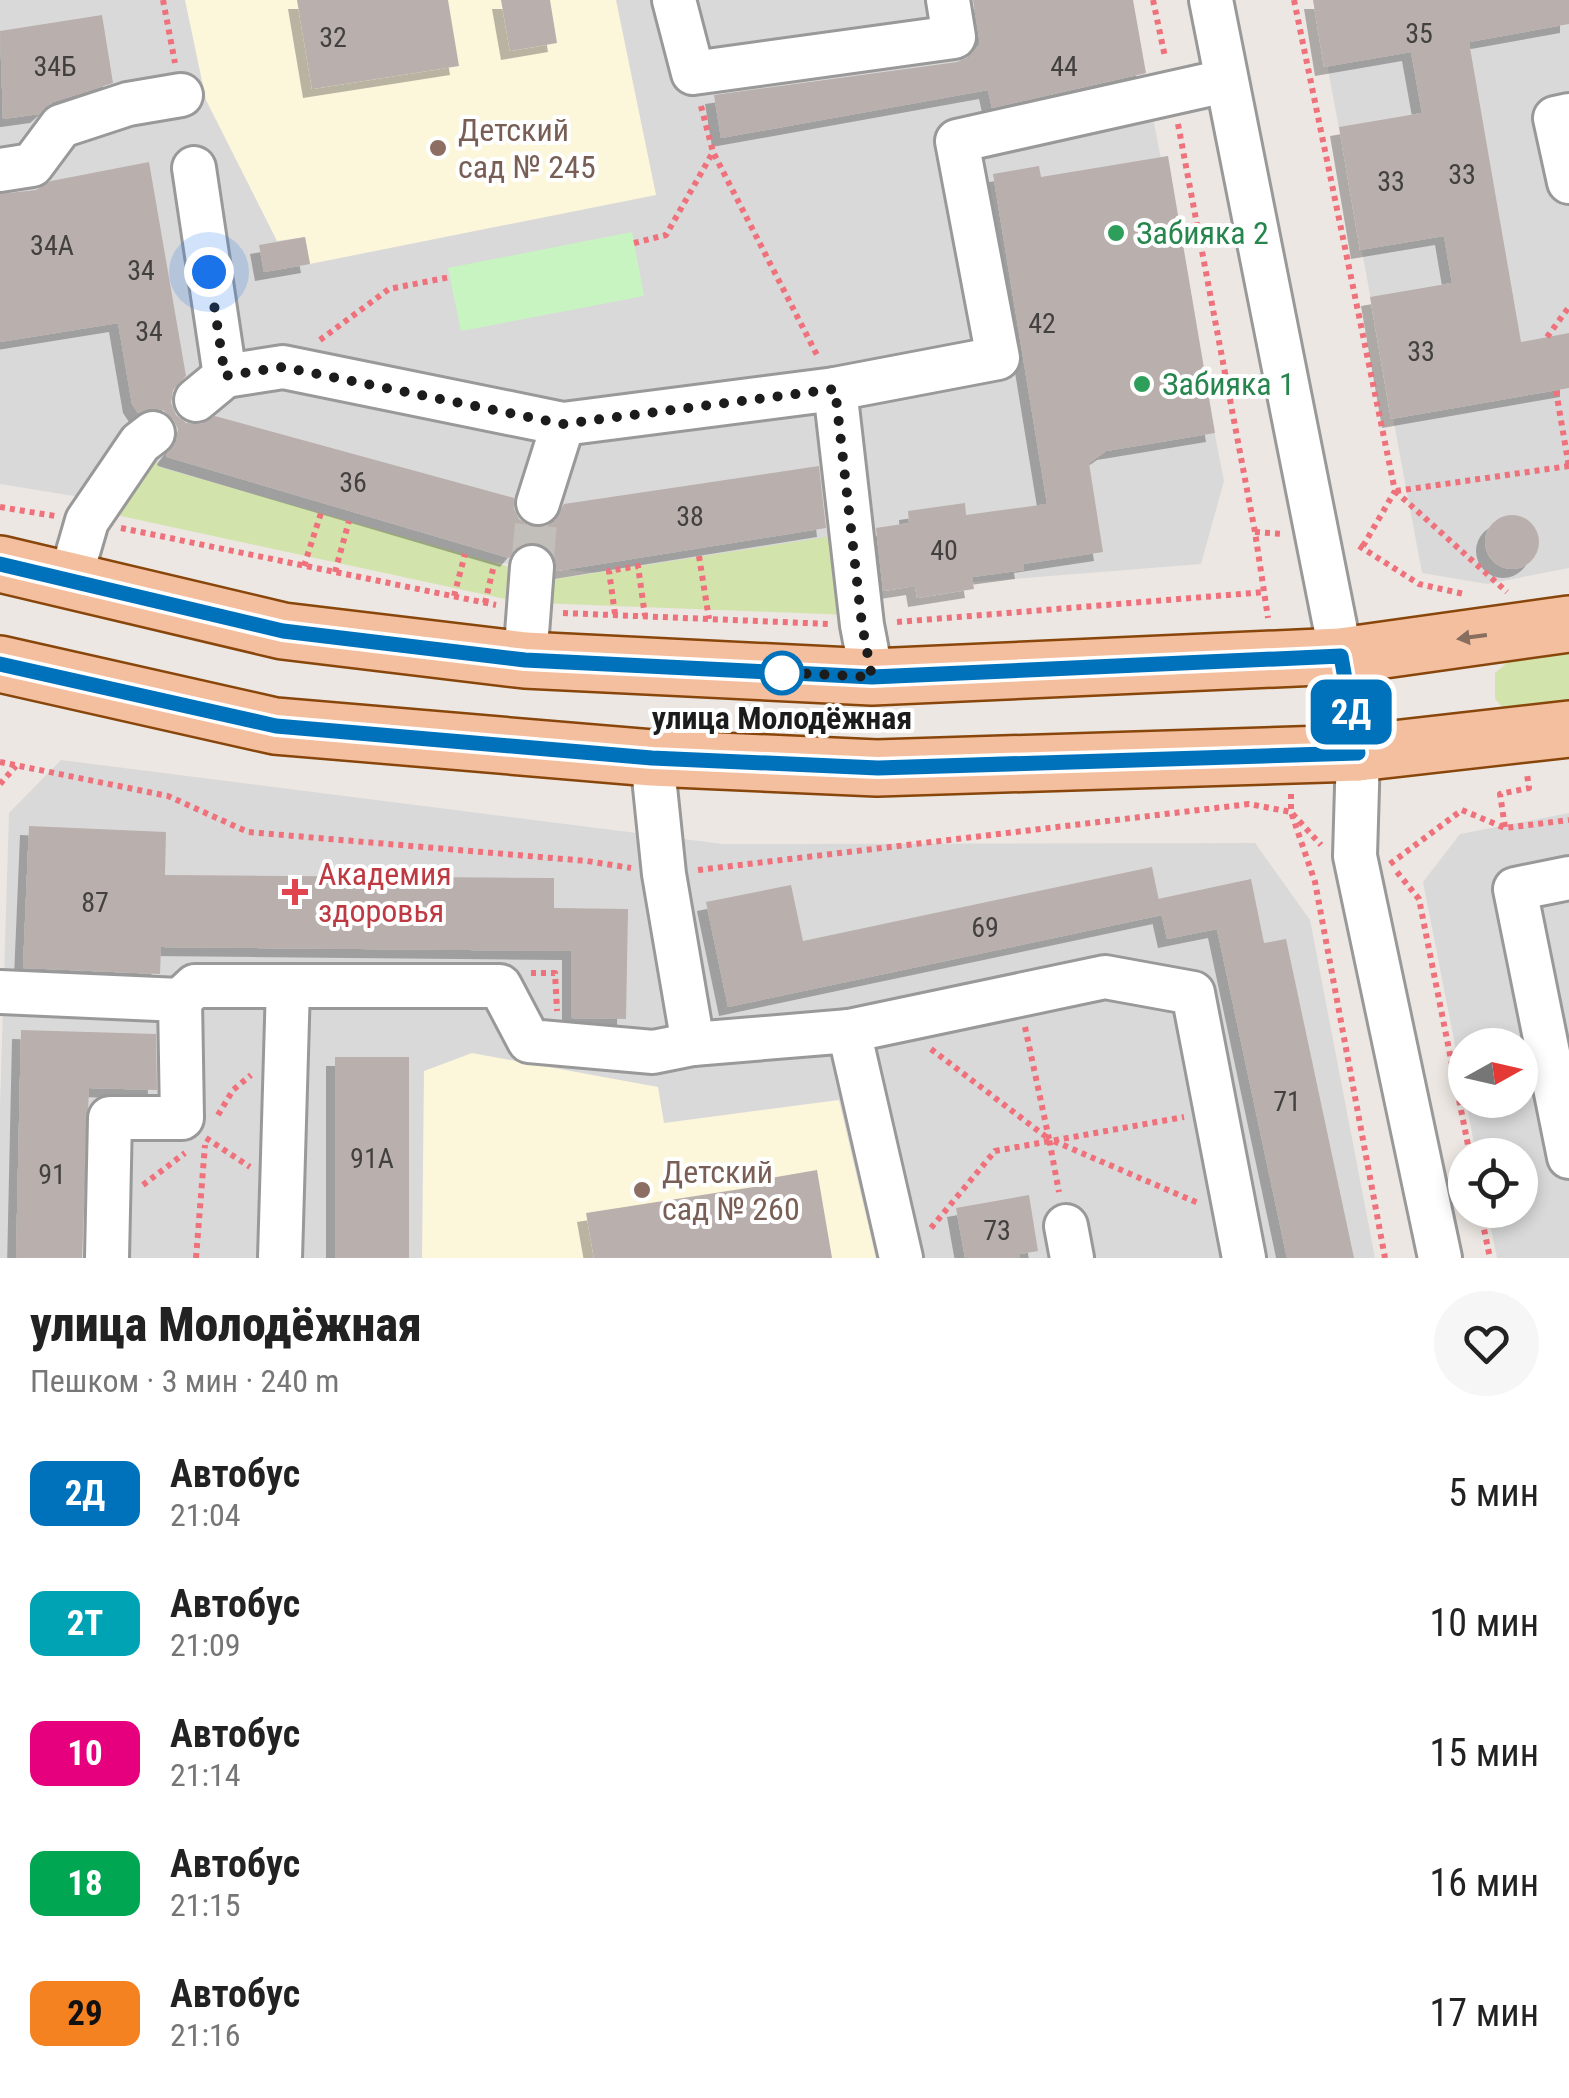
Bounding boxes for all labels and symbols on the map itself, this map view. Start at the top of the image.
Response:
house number: 35 [1405,17,1433,50]
house number: 32 [319,21,347,54]
house number: 34Б [33,50,77,83]
house number: 44 [1050,50,1078,83]
place label: Детский сад № 245 [458,111,596,186]
marker: Детский сад № 245 [427,137,449,159]
house number: 33 [1448,158,1476,191]
house number: 33 [1377,165,1405,198]
place label: Забияка 2 [1136,214,1269,252]
marker: Забияка 2 [1105,222,1127,244]
house number: 34А [30,229,74,262]
your location [184,247,234,297]
house number: 34 [127,254,155,287]
house number: 42 [1028,307,1056,340]
house number: 34 [135,315,163,348]
house number: 33 [1407,335,1435,368]
place label: Забияка 1 [1162,365,1295,403]
marker: Забияка 1 [1131,373,1153,395]
house number: 36 [339,466,367,499]
house number: 38 [676,500,704,533]
house number: 40 [930,534,958,567]
one-way arrow [1456,630,1488,646]
marker: улица Молодёжная [761,652,803,694]
line badge: 2Д [1306,680,1396,744]
place label: улица Молодёжная [652,699,912,737]
place label: Академия здоровья [318,855,452,930]
marker: Академия здоровья [282,879,308,905]
house number: 87 [81,886,109,919]
house number: 69 [971,911,999,944]
north arrow [1448,1028,1538,1118]
house number: 71 [1273,1085,1301,1118]
house number: 91А [350,1142,394,1175]
place label: Детский сад № 260 [662,1153,800,1228]
house number: 91 [38,1158,66,1191]
marker: Детский сад № 260 [631,1179,653,1201]
house number: 73 [983,1214,1011,1247]

